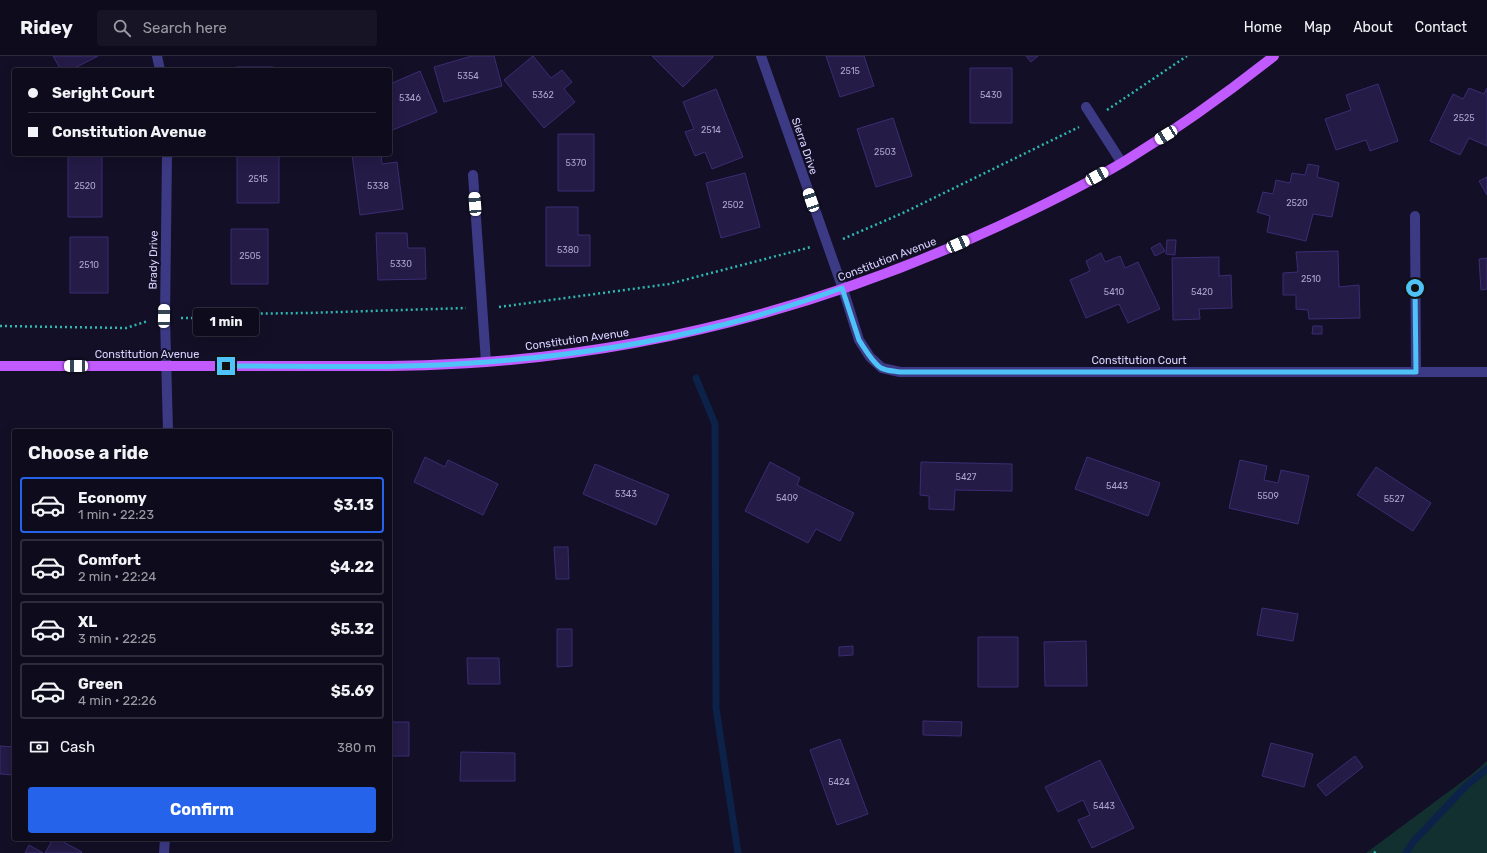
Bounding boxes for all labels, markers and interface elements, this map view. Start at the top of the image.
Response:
search box [97,10,377,46]
text: Ridey [20,16,73,39]
icon: search [111,17,133,39]
text: Search here [143,19,227,37]
text: Home [1244,19,1282,36]
text: Map [1304,19,1331,36]
text: About [1353,19,1393,36]
text: Contact [1415,19,1467,36]
house number: 2515 [840,66,860,76]
house number: 5354 [457,71,479,81]
text: Seright Court [52,84,154,102]
house number: 5362 [532,90,554,100]
house number: 5430 [980,90,1002,100]
house number: 5346 [399,93,421,103]
house number: 2525 [1453,113,1475,123]
street label: Sierra Drive [789,116,820,176]
text: Constitution Avenue [52,123,206,141]
car [1153,124,1179,146]
house number: 2514 [701,125,721,135]
house number: 2503 [874,147,896,157]
house number: 5370 [565,158,587,168]
car [1084,165,1110,187]
house number: 2515 [248,174,268,184]
house number: 2520 [74,181,96,191]
house number: 5338 [367,181,389,191]
car [801,187,821,213]
car [468,192,482,216]
house number: 2520 [1286,198,1308,208]
house number: 2502 [722,200,744,210]
street label: Brady Drive [146,230,161,290]
car [945,234,971,254]
street label: Constitution Avenue [836,235,938,284]
house number: 5380 [557,245,579,255]
house number: 2505 [239,251,261,261]
house number: 5330 [390,259,412,269]
house number: 2510 [79,260,99,270]
house number: 2510 [1301,274,1321,284]
route start [1406,279,1424,297]
house number: 5410 [1104,287,1124,297]
house number: 5420 [1191,287,1213,297]
car [158,304,170,328]
callout: 1 min [193,308,259,336]
text: 1 min [209,314,243,329]
street label: Constitution Avenue [524,326,630,353]
street label: Constitution Avenue [95,348,199,361]
street label: Constitution Court [1091,354,1187,367]
route end [217,357,235,375]
car [64,360,88,372]
text: Choose a ride [28,442,149,464]
house number: 5427 [956,472,977,482]
house number: 5443 [1106,481,1128,491]
icon: car [30,487,66,523]
text: Economy [78,489,147,507]
house number: 5343 [615,489,637,499]
house number: 5509 [1257,491,1279,501]
house number: 5409 [776,493,798,503]
house number: 5527 [1384,494,1405,504]
text: $3.13 [333,496,374,514]
text: 1 min · 22:23 [78,507,154,522]
icon: car [30,549,66,585]
text: Comfort [78,551,141,569]
text: $4.22 [330,558,374,576]
text: 2 min · 22:24 [78,569,156,584]
icon: car [30,611,66,647]
text: XL [78,613,97,631]
text: $5.32 [330,620,374,638]
text: 3 min · 22:25 [78,631,156,646]
icon: car [30,673,66,709]
text: Green [78,675,123,693]
text: $5.69 [331,682,374,700]
text: 4 min · 22:26 [78,693,157,708]
icon: cash [28,736,50,758]
text: Cash [60,738,95,756]
text: 380 m [337,740,376,755]
house number: 5424 [828,777,850,787]
button: Confirm [28,787,376,833]
house number: 5443 [1093,801,1115,811]

